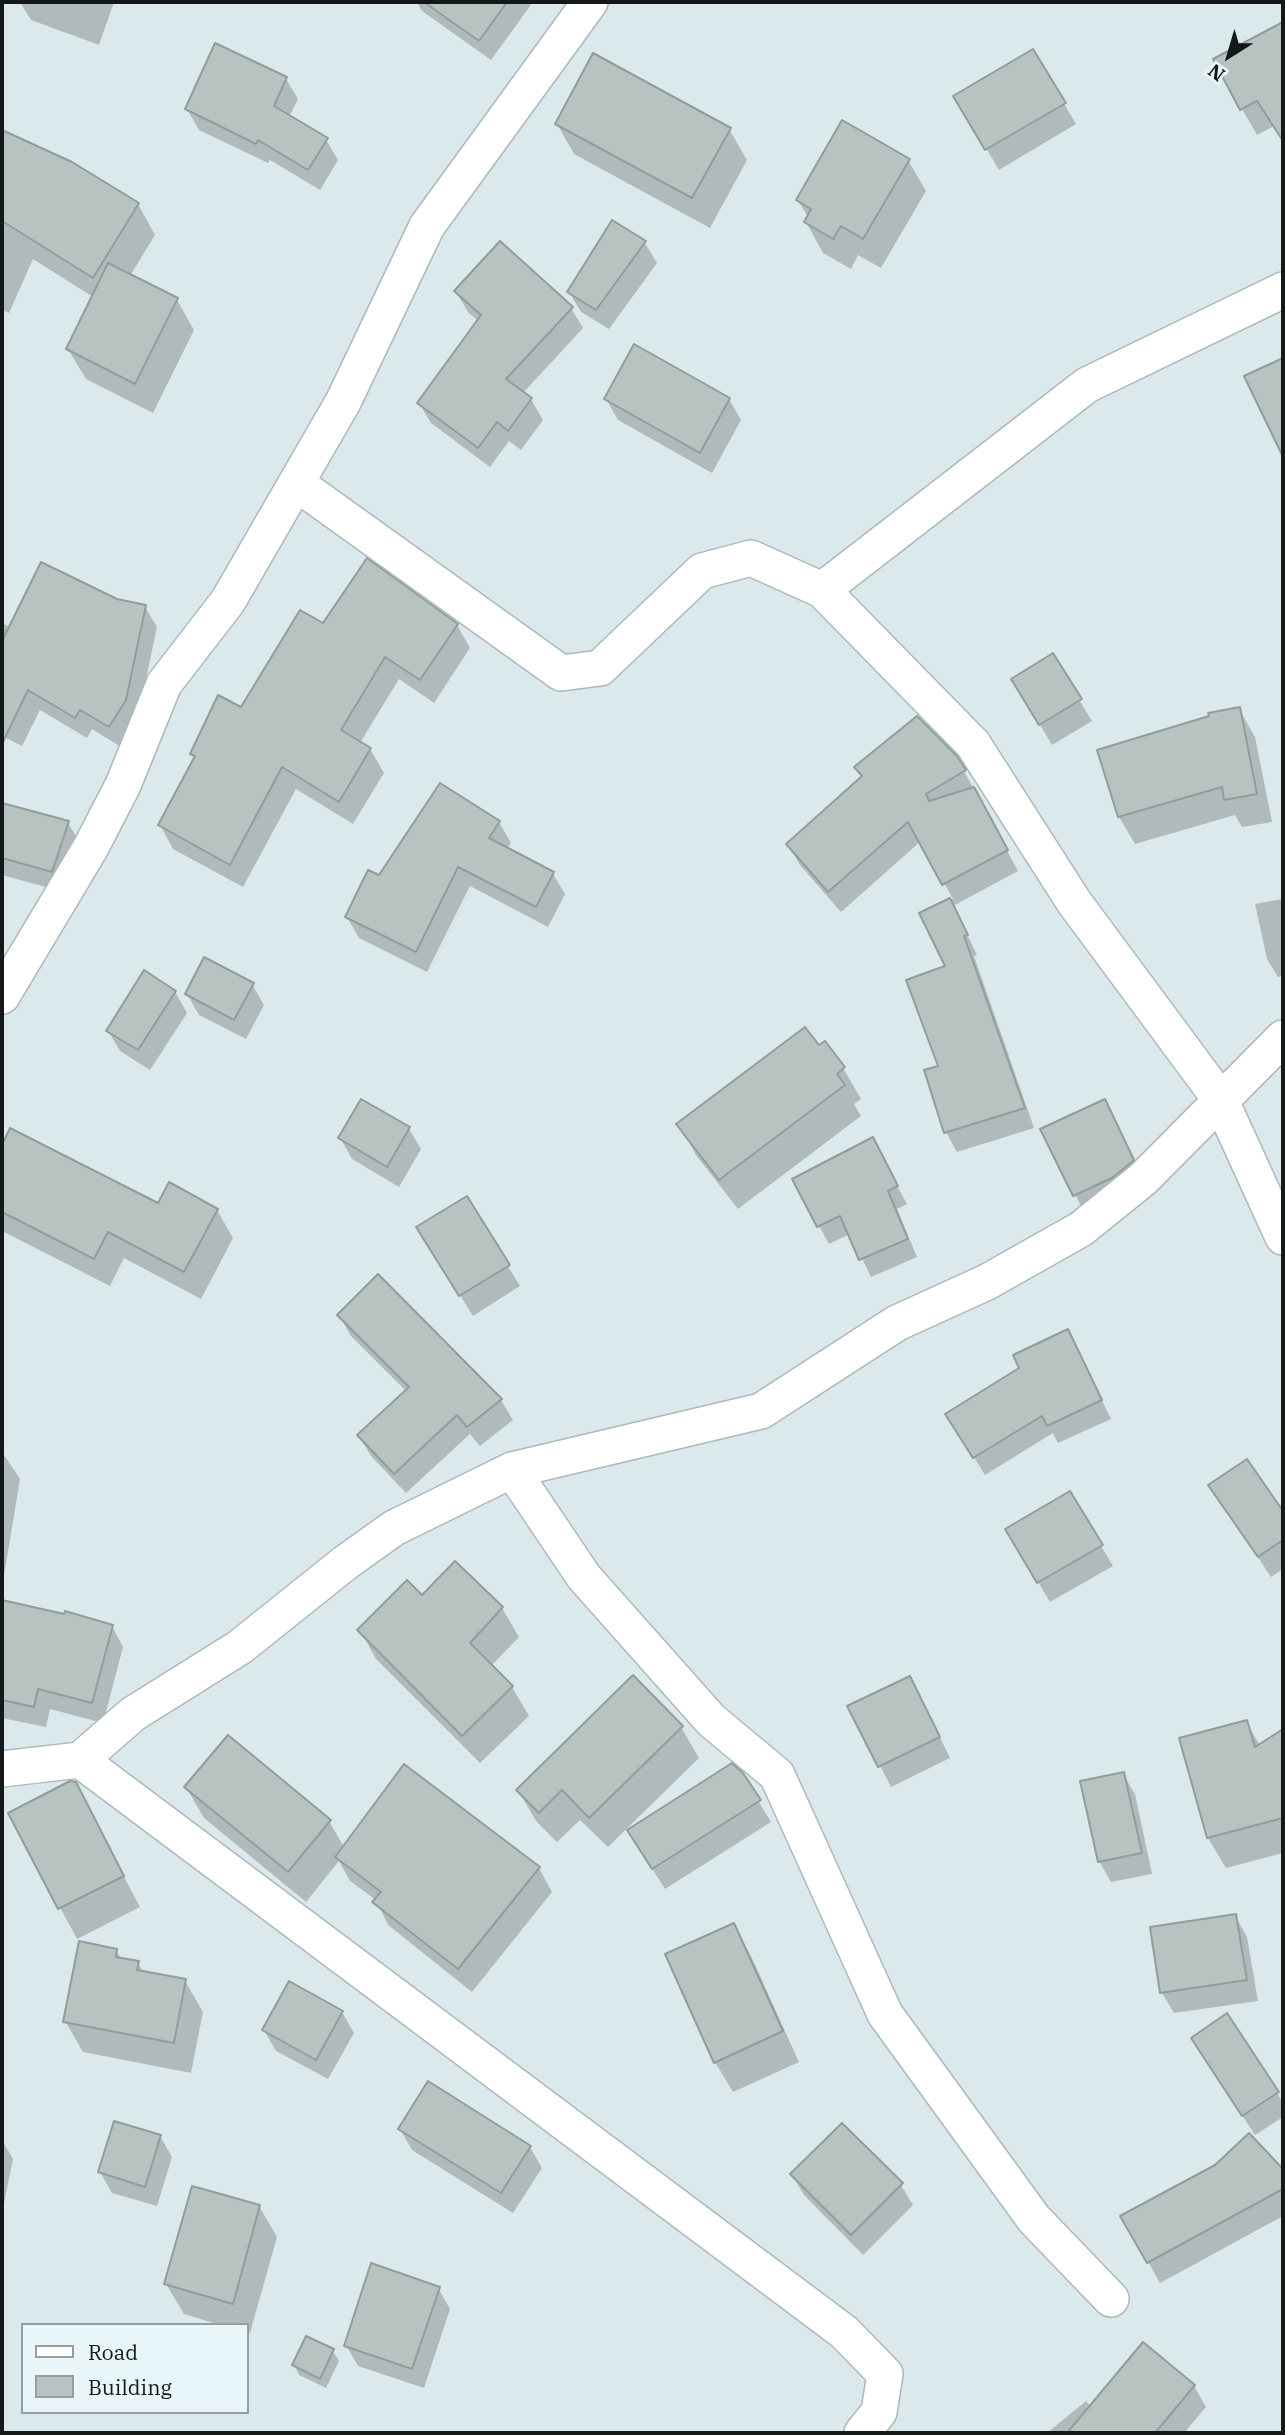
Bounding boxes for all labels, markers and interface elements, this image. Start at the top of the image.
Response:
north arrow [1194,21,1264,91]
text: N [1203,59,1230,87]
legend [21,2323,248,2414]
text: Road [88,2338,138,2366]
text: Building [88,2373,172,2401]

